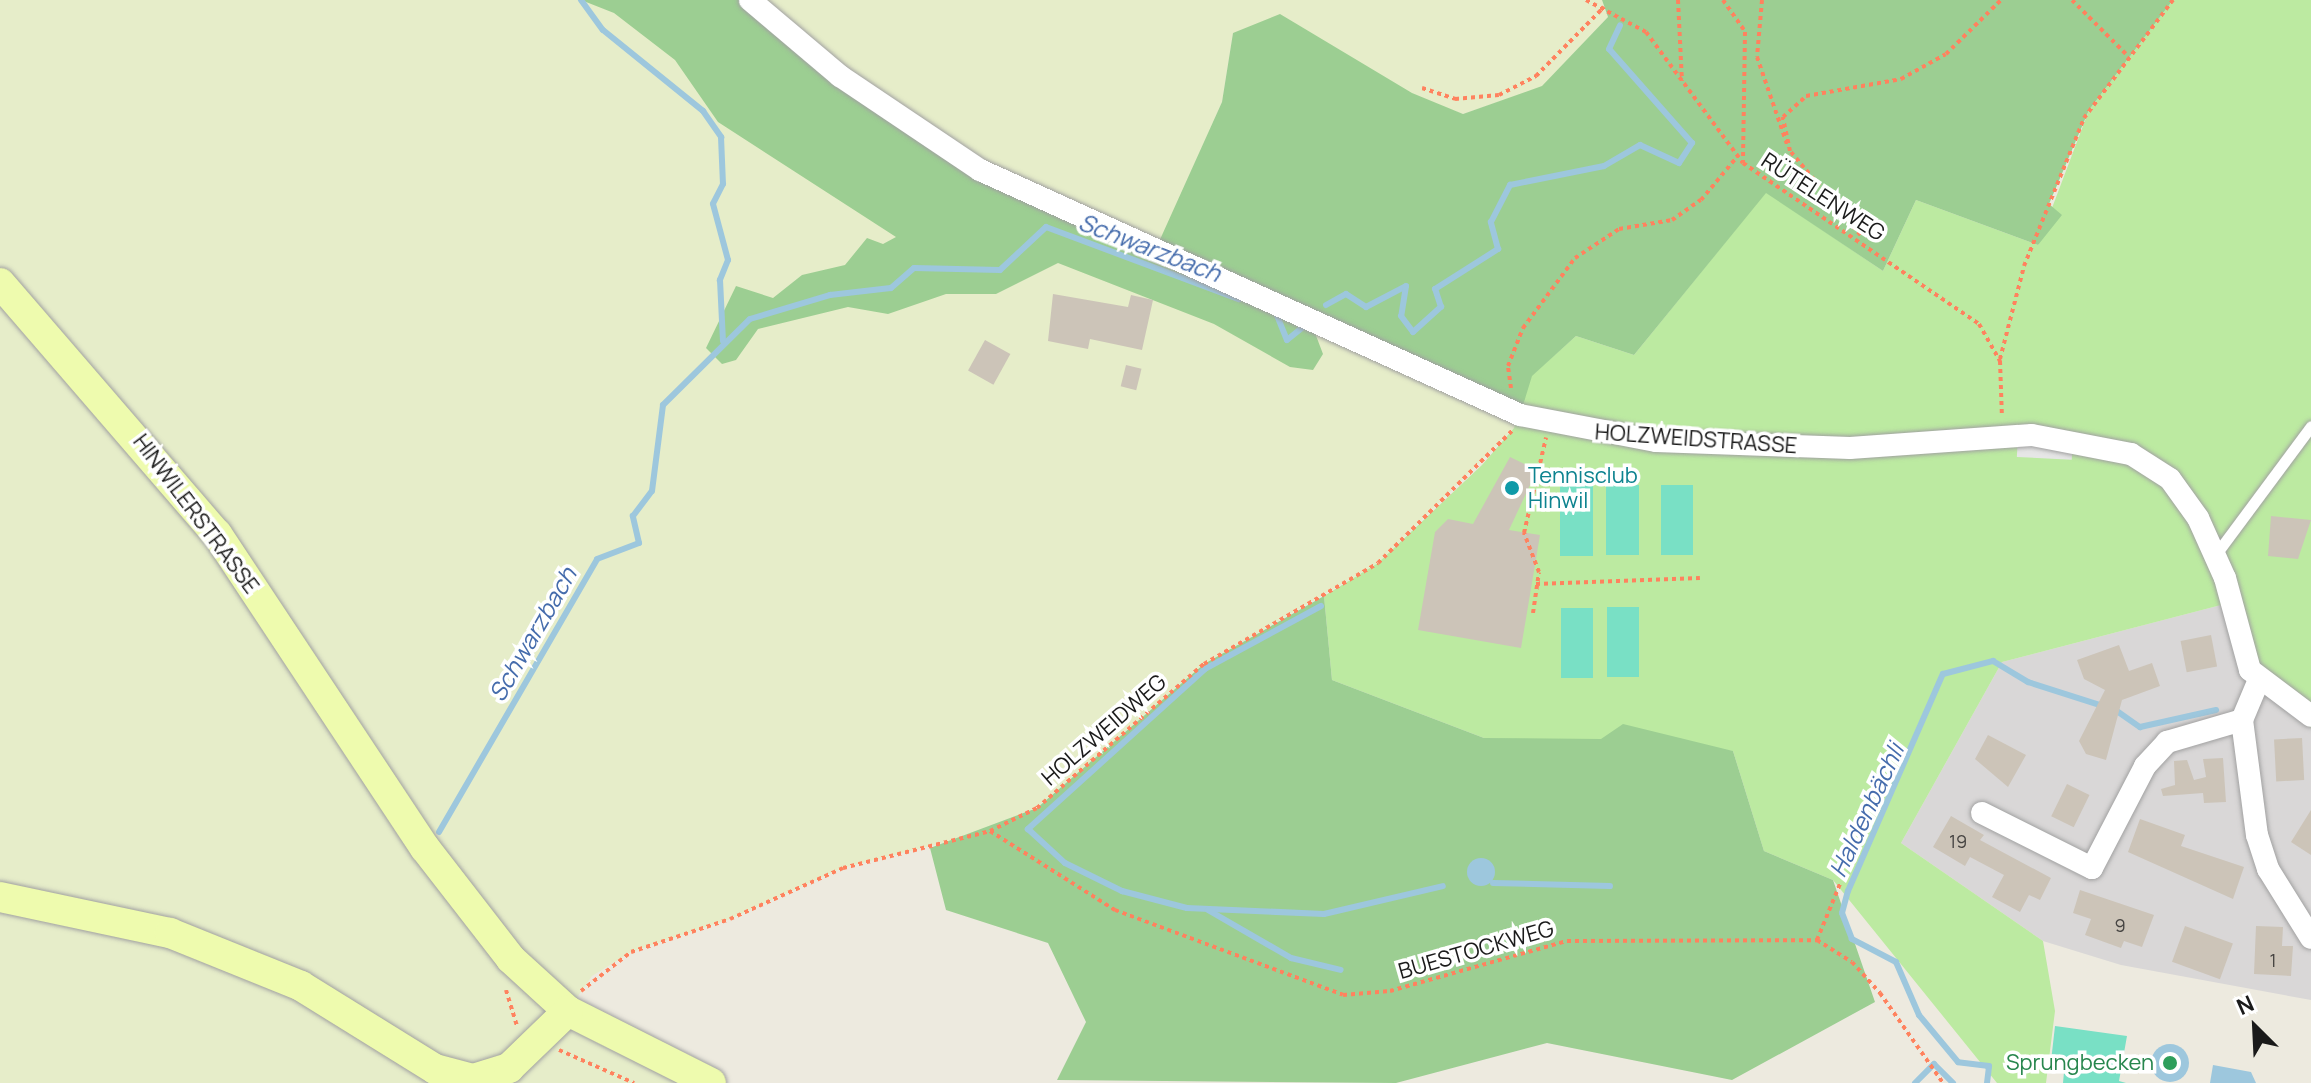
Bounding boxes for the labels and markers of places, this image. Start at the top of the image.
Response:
place label: Tennisclub Hinwil [1528,462,1638,514]
marker: Tennisclub Hinwil [1503,479,1521,497]
place label: Sprungbecken [2006,1050,2154,1076]
marker: Sprungbecken [2161,1054,2179,1072]

